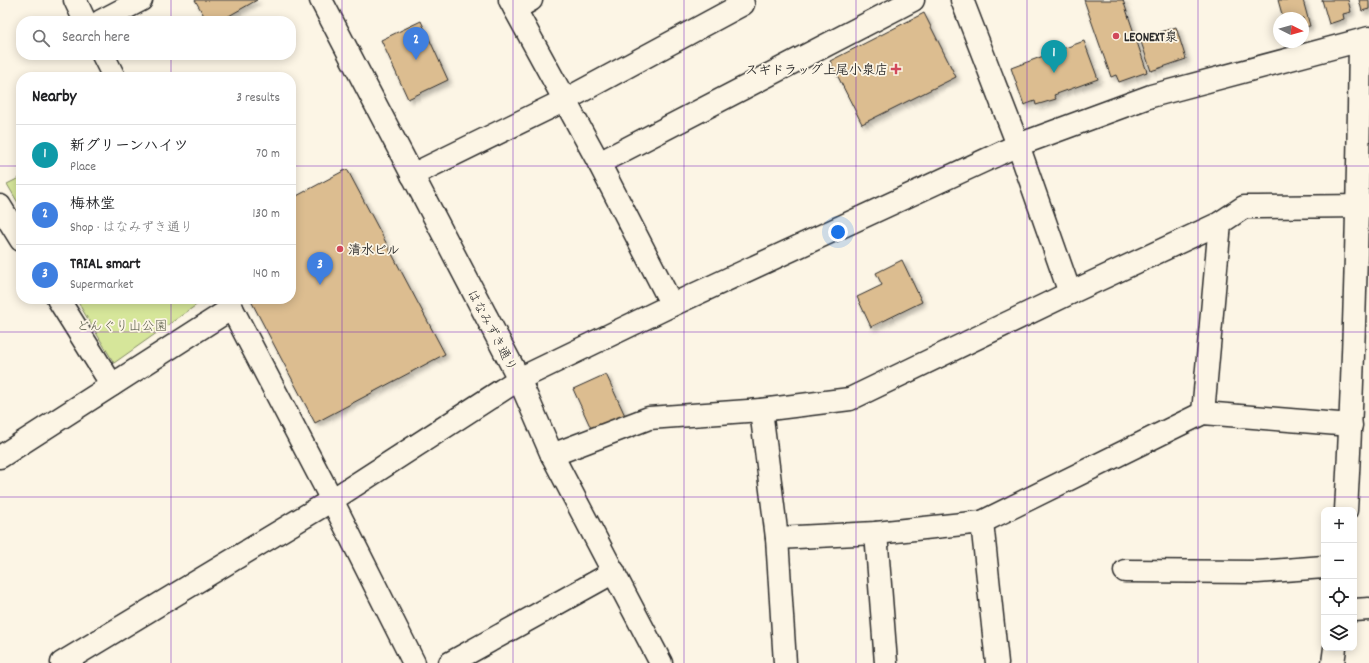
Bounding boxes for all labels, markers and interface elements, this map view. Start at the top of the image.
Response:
north arrow [1273,12,1309,48]
search box [16,16,296,60]
icon: search [30,27,52,49]
text: Search here [62,27,130,49]
pin: 2 [403,27,429,60]
place label: LEONEXT泉 [1124,29,1178,48]
marker: LEONEXT泉 [1111,31,1121,41]
pin: 1 [1041,40,1067,73]
place label: スギドラッグ上尾小泉店 [745,62,888,81]
marker: スギドラッグ上尾小泉店 [891,64,901,74]
text: Nearby [32,86,76,110]
text: 3 results [236,89,280,108]
text: 新グリーンハイツ [70,136,189,158]
text: 1 [44,145,46,164]
text: 70 m [256,145,280,164]
text: Place [70,158,96,177]
text: 梅林堂 [70,194,115,216]
text: 2 [42,205,48,224]
text: 130 m [252,205,280,224]
text: Shop · はなみずき通り [70,219,193,238]
your location [828,222,848,242]
place label: 清水ビル [348,242,400,261]
marker: 清水ビル [335,244,345,254]
pin: 3 [307,252,333,285]
text: TRIAL smart [70,254,140,276]
text: 3 [42,265,48,284]
text: 140 m [253,265,280,284]
text: Supermarket [70,276,134,295]
street label: はなみずき通り [461,287,520,376]
park label: どんぐり山公園 [76,318,168,337]
map controls [1321,507,1357,651]
button: + [1321,507,1357,543]
button: − [1321,543,1357,579]
button: locate [1321,579,1357,615]
button: layers [1321,615,1357,651]

